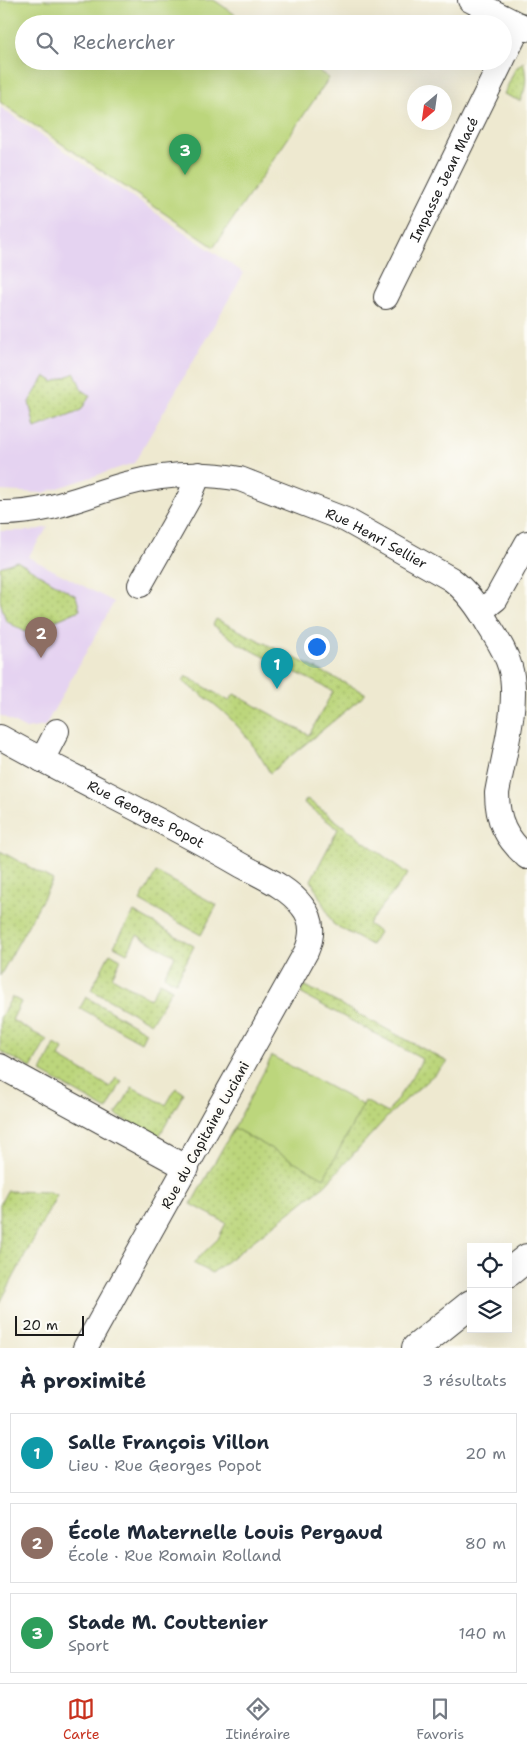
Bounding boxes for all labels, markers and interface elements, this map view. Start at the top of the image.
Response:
search box [15,15,512,70]
icon: search [33,29,61,57]
text: Rechercher [73,30,176,55]
north arrow [407,85,452,130]
street label: Impasse Jean Macé [405,114,482,245]
pin: 3 [169,134,201,175]
street label: Rue Henri Sellier [323,504,431,573]
pin: 2 [25,617,57,658]
your location [304,634,330,660]
pin: 1 [261,648,293,689]
street label: Rue Georges Popot [84,776,208,852]
street label: Rue du Capitaine Luciani [157,1058,253,1212]
map controls [467,1243,512,1333]
button: locate [467,1243,512,1288]
button: layers [467,1288,512,1333]
scale bar [15,1313,84,1336]
text: 20 m [22,1316,58,1334]
text: À proximité [20,1367,146,1395]
text: 3 résultats [422,1370,507,1391]
text: Salle François Villon [68,1430,269,1455]
text: 1 [33,1443,41,1464]
text: 20 m [465,1443,506,1464]
text: Lieu · Rue Georges Popot [68,1455,262,1476]
text: École Maternelle Louis Pergaud [68,1520,383,1545]
text: 2 [31,1533,43,1554]
text: 80 m [465,1533,506,1554]
text: École · Rue Romain Rolland [68,1545,282,1566]
text: Stade M. Couttenier [68,1610,268,1635]
text: 3 [31,1623,43,1644]
text: 140 m [459,1623,506,1644]
text: Sport [68,1635,109,1656]
tab: Carte [63,1695,100,1743]
tab: Itinéraire [225,1695,291,1743]
tab: Favoris [416,1695,464,1743]

